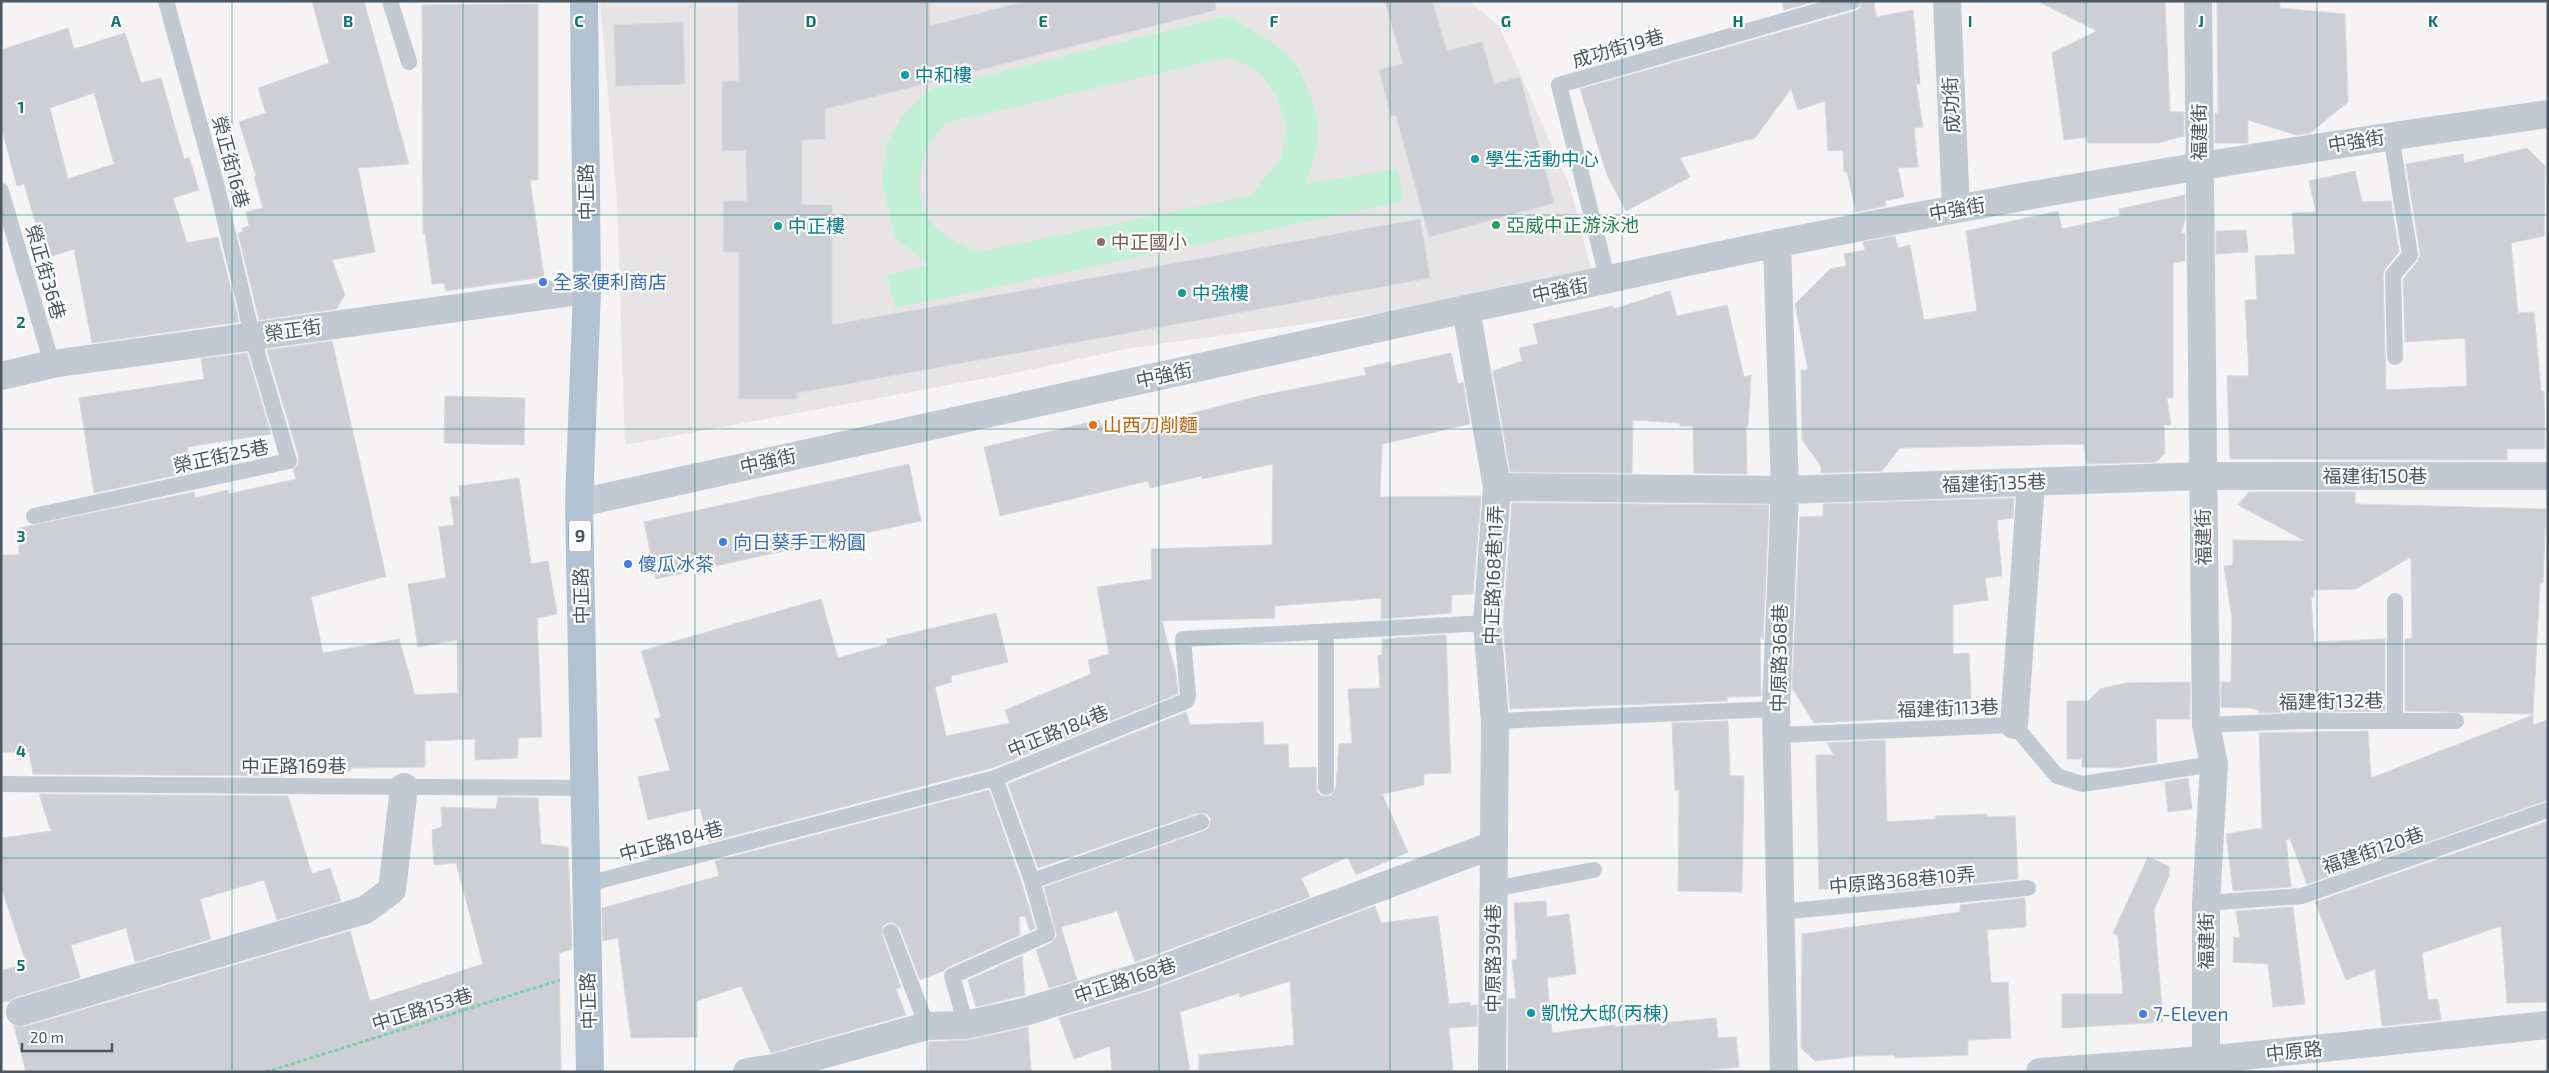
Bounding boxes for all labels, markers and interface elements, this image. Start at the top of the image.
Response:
text: A [111,11,122,30]
text: B [343,11,353,30]
text: C [574,11,584,30]
text: D [806,11,817,30]
text: E [1038,11,1048,30]
text: F [1270,11,1279,30]
text: G [1501,11,1511,30]
text: H [1732,11,1744,30]
text: I [1968,11,1972,30]
text: J [2198,11,2204,30]
text: K [2428,11,2439,30]
street label: 成功街19巷 [1569,23,1666,72]
place label: 中和樓 [915,63,972,86]
marker: 中和樓 [899,69,911,81]
street label: 成功街 [1938,76,1963,134]
text: 1 [18,97,24,116]
street label: 福建街 [2187,103,2210,161]
street label: 榮正街16巷 [208,113,255,210]
street label: 中強街 [2326,125,2386,156]
place label: 學生活動中心 [1485,147,1599,170]
marker: 學生活動中心 [1469,153,1481,165]
street label: 中正路 [574,163,597,221]
street label: 中強街 [1927,192,1987,225]
place label: 亞威中正游泳池 [1506,213,1639,236]
place label: 中正樓 [788,214,845,237]
marker: 亞威中正游泳池 [1490,219,1502,231]
marker: 中正樓 [772,220,784,232]
street label: 榮正街36巷 [22,222,71,322]
place label: 中正國小 [1111,230,1187,253]
marker: 中正國小 [1095,236,1107,248]
place label: 全家便利商店 [553,270,667,293]
street label: 中強街 [1530,273,1590,306]
marker: 全家便利商店 [537,276,549,288]
place label: 中強樓 [1192,281,1249,304]
marker: 中強樓 [1176,287,1188,299]
text: 2 [16,312,26,331]
street label: 榮正街 [263,314,323,345]
street label: 中強街 [1134,357,1194,392]
place label: 山西刀削麵 [1103,413,1198,436]
marker: 山西刀削麵 [1087,419,1099,431]
street label: 榮正街25巷 [171,434,271,477]
street label: 中強街 [738,443,798,478]
street label: 福建街150巷 [2322,464,2428,487]
street label: 福建街135巷 [1941,469,2047,496]
street label: 中正路168巷11弄 [1479,505,1506,645]
street label: 福建街 [2191,508,2214,566]
road number: 9 [569,520,591,552]
text: 3 [16,526,26,545]
place label: 向日葵手工粉圓 [733,530,866,553]
marker: 向日葵手工粉圓 [717,536,729,548]
place label: 傻瓜冰茶 [638,552,714,575]
marker: 傻瓜冰茶 [622,558,634,570]
street label: 中正路 [569,567,592,625]
street label: 中原路368巷 [1766,603,1791,713]
street label: 福建街132巷 [2278,688,2384,713]
street label: 福建街113巷 [1897,694,1999,721]
street label: 中正路184巷 [1004,700,1112,761]
text: 4 [16,741,26,760]
street label: 中正路169巷 [241,754,347,777]
street label: 中正路184巷 [616,816,725,865]
street label: 福建街120巷 [2319,821,2427,878]
street label: 中原路368巷10弄 [1828,862,1976,897]
street label: 中原路394巷 [1481,903,1504,1013]
street label: 福建街 [2194,912,2217,970]
street label: 中正路168巷 [1071,952,1179,1007]
text: 5 [17,955,26,974]
street label: 中正路 [575,972,600,1030]
street label: 中正路153巷 [369,982,475,1035]
place label: 凱悅大邸(丙棟) [1541,1001,1669,1024]
place label: 7-Eleven [2153,1002,2229,1025]
marker: 凱悅大邸(丙棟) [1525,1007,1537,1019]
marker: 7-Eleven [2137,1008,2149,1020]
scale bar [22,1020,112,1052]
text: 20 m [30,1028,64,1046]
street label: 中原路 [2264,1036,2324,1065]

